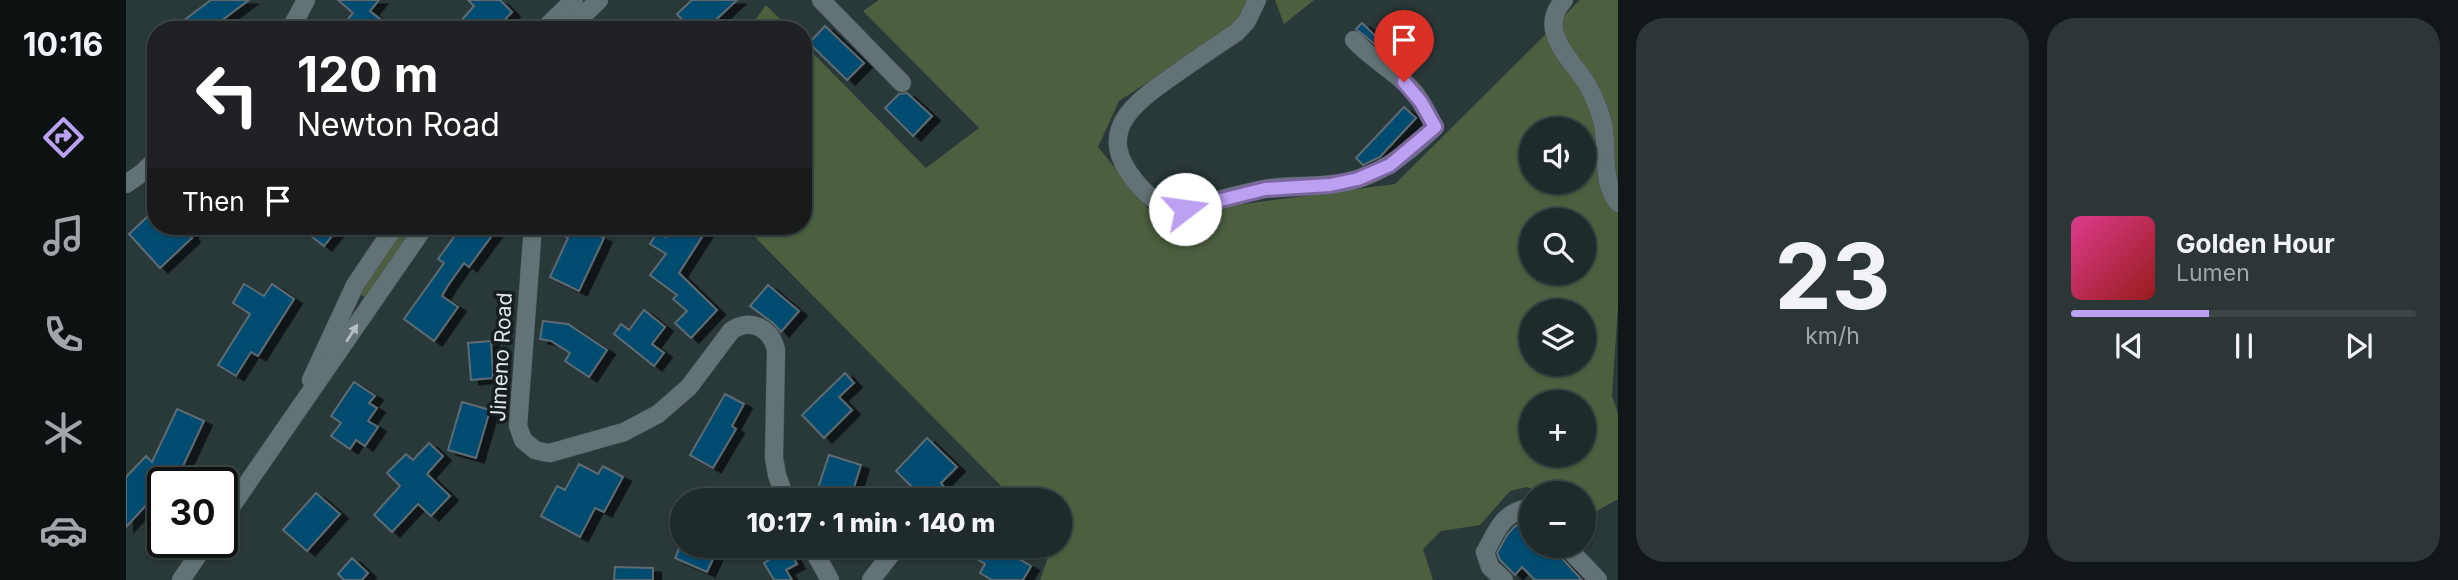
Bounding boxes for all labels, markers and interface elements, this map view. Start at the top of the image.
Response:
pin [1374,10,1434,82]
icon: arrive [1385,21,1423,59]
text: 10:16 [23,25,103,64]
text: 120 m [297,45,438,104]
icon: left [182,49,273,140]
text: Newton Road [297,105,500,144]
icon: directions [39,113,88,162]
map controls [1519,117,1596,558]
button: sound [1519,117,1596,194]
position arrow [1148,172,1222,246]
icon: arrive [259,182,297,220]
text: Then [182,186,245,217]
button: search [1519,208,1596,285]
icon: music [39,211,88,260]
text: 23 [1774,221,1891,331]
text: Golden Hour [2176,228,2335,259]
text: Lumen [2176,259,2250,287]
street label: Jimeno Road [485,292,517,422]
button: layers [1519,299,1596,376]
icon: phone [39,310,88,359]
text: km/h [1805,322,1860,350]
one-way arrow [346,324,359,343]
icon: previous [2110,327,2148,365]
icon: pause [2225,327,2263,365]
icon: next [2340,327,2378,365]
button: + [1519,390,1596,467]
icon: climate [39,408,88,457]
speed limit sign: 30 [147,467,238,558]
button: − [1519,481,1596,558]
icon: car [39,506,88,555]
text: 10:17 · 1 min · 140 m [747,507,995,538]

